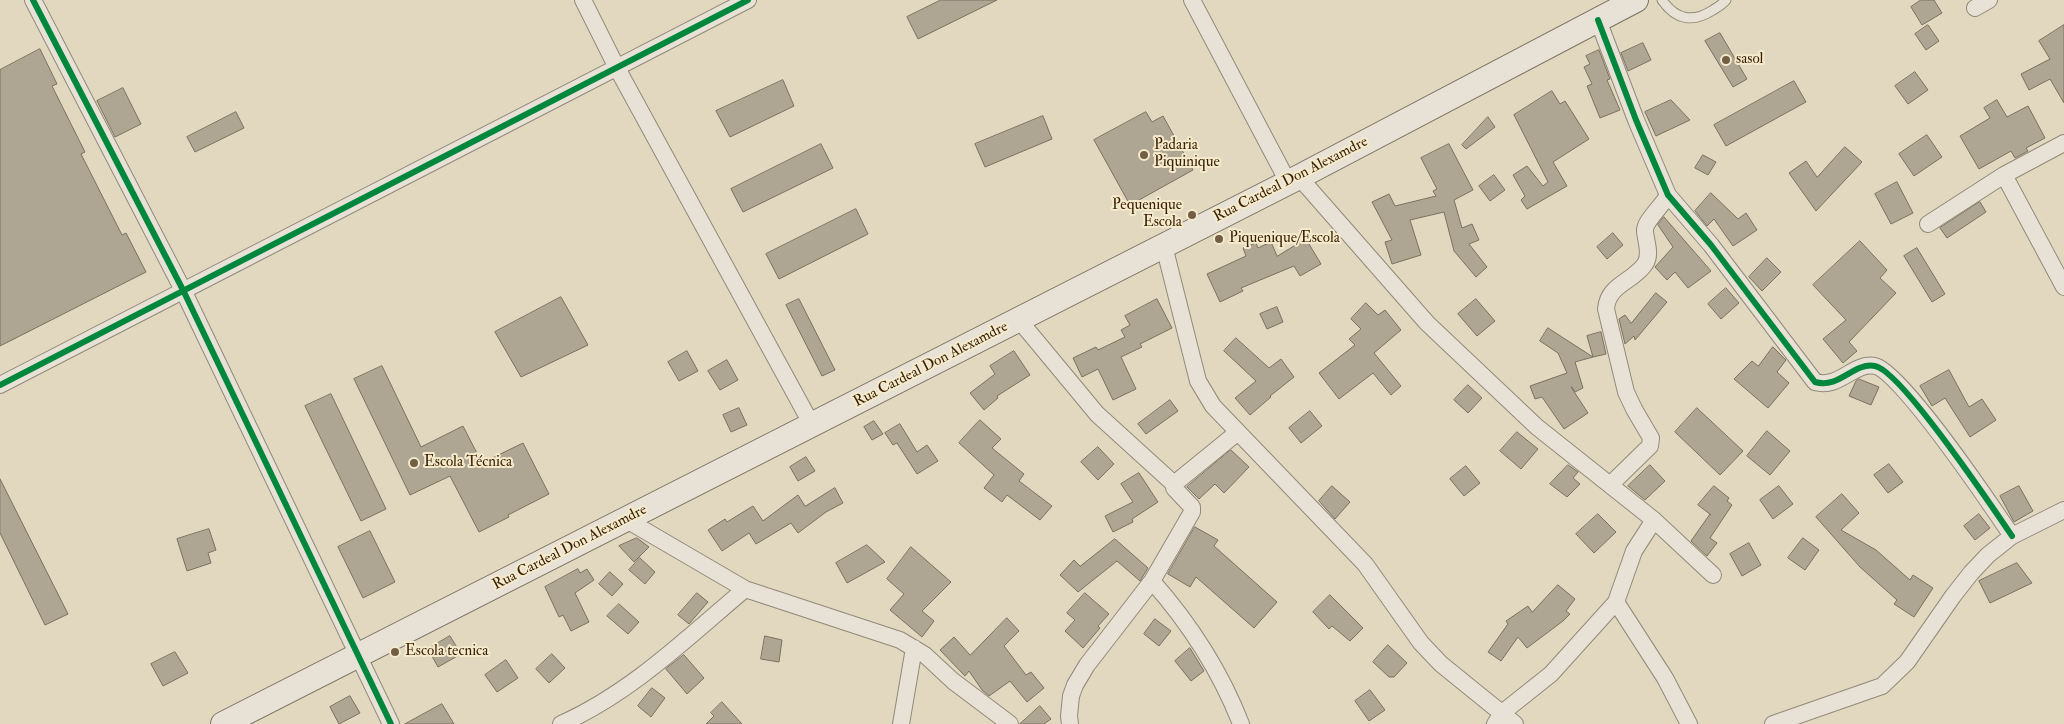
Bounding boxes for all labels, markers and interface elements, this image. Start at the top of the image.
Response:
place label: sasol [1736,51,1763,69]
marker: sasol [1720,54,1732,66]
street label: Rua Cardeal Don Alexamdre [1211,133,1371,227]
place label: Padaria Piquinique [1154,137,1220,172]
marker: Padaria Piquinique [1138,149,1150,161]
place label: Pequenique Escola [1112,197,1182,232]
marker: Pequenique Escola [1186,209,1198,221]
place label: Piquenique/Escola [1229,230,1340,248]
marker: Piquenique/Escola [1213,233,1225,245]
street label: Rua Cardeal Don Alexamdre [851,318,1011,412]
place label: Escola Técnica [424,454,512,472]
marker: Escola Técnica [408,457,420,469]
street label: Rua Cardeal Don Alexamdre [490,501,650,595]
place label: Escola tecnica [405,643,488,661]
marker: Escola tecnica [389,646,401,658]

